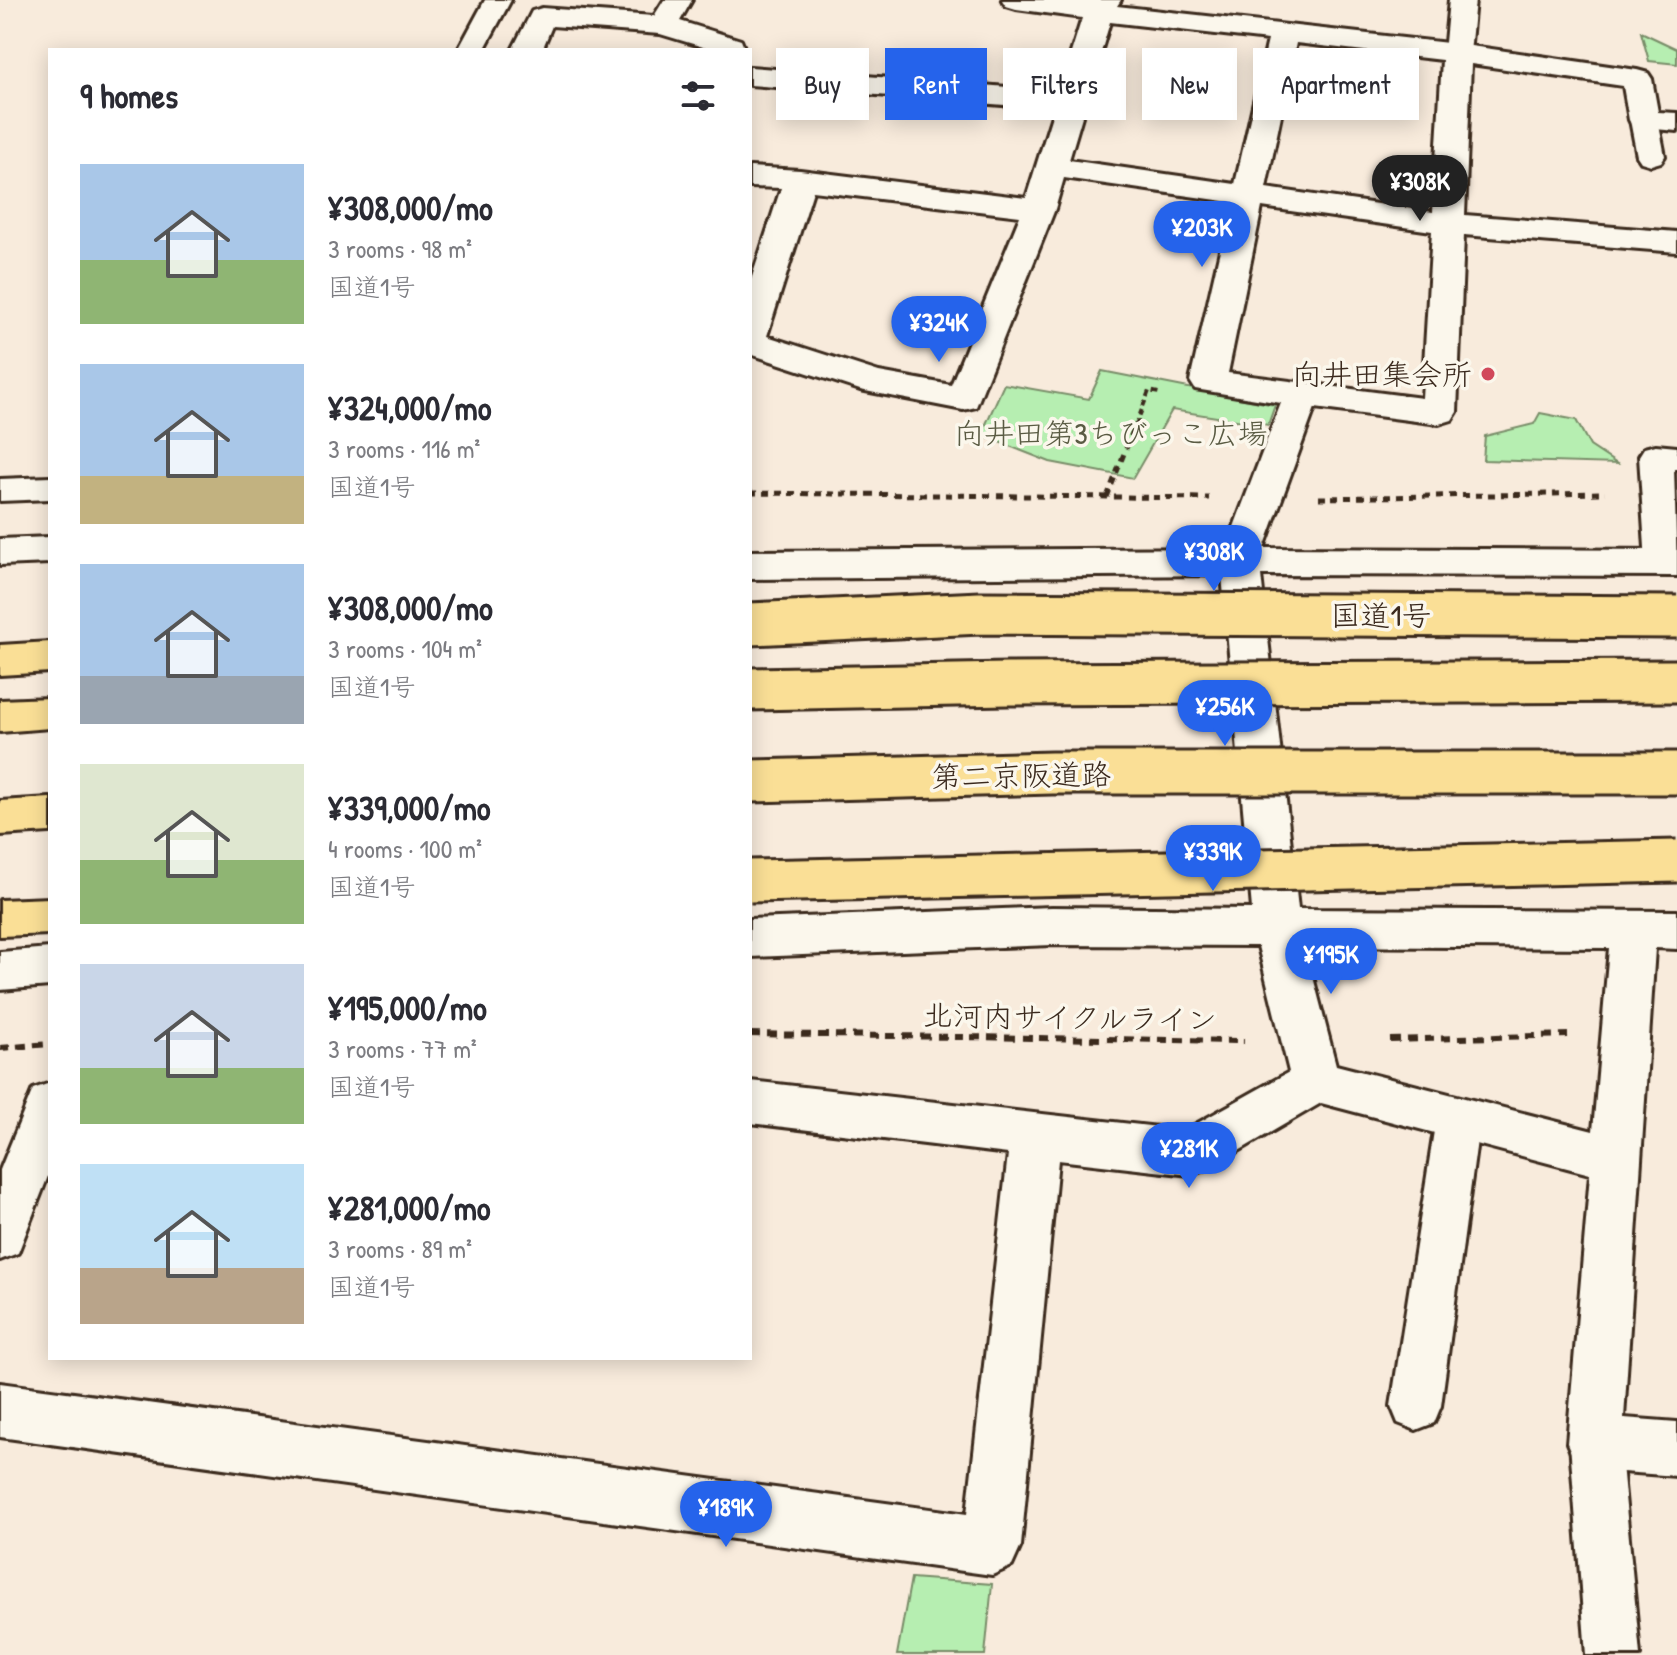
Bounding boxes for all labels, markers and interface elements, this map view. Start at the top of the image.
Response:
chip: Buy [776,48,869,120]
chip: Rent [885,48,987,120]
chip: Filters [1003,48,1126,120]
chip: New [1142,48,1237,120]
chip: Apartment [1253,48,1419,120]
text: 9 homes [80,73,178,119]
icon: filters [676,74,720,118]
pin: ¥308K [1364,155,1476,223]
text: ¥308K [1390,163,1450,198]
text: ¥308,000/mo [328,185,493,231]
icon: home [144,196,240,292]
pin: ¥203K [1146,201,1258,269]
text: ¥203K [1171,209,1233,244]
text: 3 rooms · 98 m² [328,231,472,266]
text: 国道1号 [328,269,415,304]
pin: ¥324K [883,296,995,364]
text: ¥324K [909,304,969,339]
place label: 向井田集会所 [1292,354,1472,394]
marker: 向井田集会所 [1479,365,1497,383]
text: ¥324,000/mo [328,385,491,431]
icon: home [144,396,240,492]
park label: 向井田第3ちびっこ広場 [954,413,1268,453]
text: 3 rooms · 116 m² [328,431,480,466]
text: 国道1号 [328,469,415,504]
pin: ¥308K [1158,525,1270,593]
text: ¥308K [1184,533,1244,568]
text: ¥308,000/mo [328,585,493,631]
street label: 国道1号 [1331,595,1431,635]
icon: home [144,596,240,692]
text: 3 rooms · 104 m² [328,631,482,666]
text: 国道1号 [328,669,415,704]
pin: ¥256K [1169,680,1281,748]
text: ¥256K [1195,688,1255,723]
street label: 第二京阪道路 [931,753,1111,797]
text: ¥339,000/mo [328,785,491,831]
icon: home [144,796,240,892]
pin: ¥339K [1157,825,1269,893]
text: 4 rooms · 100 m² [328,831,482,866]
text: ¥339K [1184,833,1242,868]
text: 国道1号 [328,869,415,904]
pin: ¥195K [1275,928,1387,996]
text: ¥195K [1303,936,1359,971]
text: ¥195,000/mo [328,985,487,1031]
street label: 北河内サイクルライン [923,994,1217,1040]
icon: home [144,996,240,1092]
text: 3 rooms · 77 m² [328,1031,477,1066]
text: 国道1号 [328,1069,415,1104]
pin: ¥281K [1133,1122,1245,1190]
text: ¥281K [1160,1130,1218,1165]
text: ¥281,000/mo [328,1185,491,1231]
icon: home [144,1196,240,1292]
text: 3 rooms · 89 m² [328,1231,472,1266]
text: 国道1号 [328,1269,415,1304]
pin: ¥189K [670,1481,782,1549]
text: ¥189K [698,1489,754,1524]

